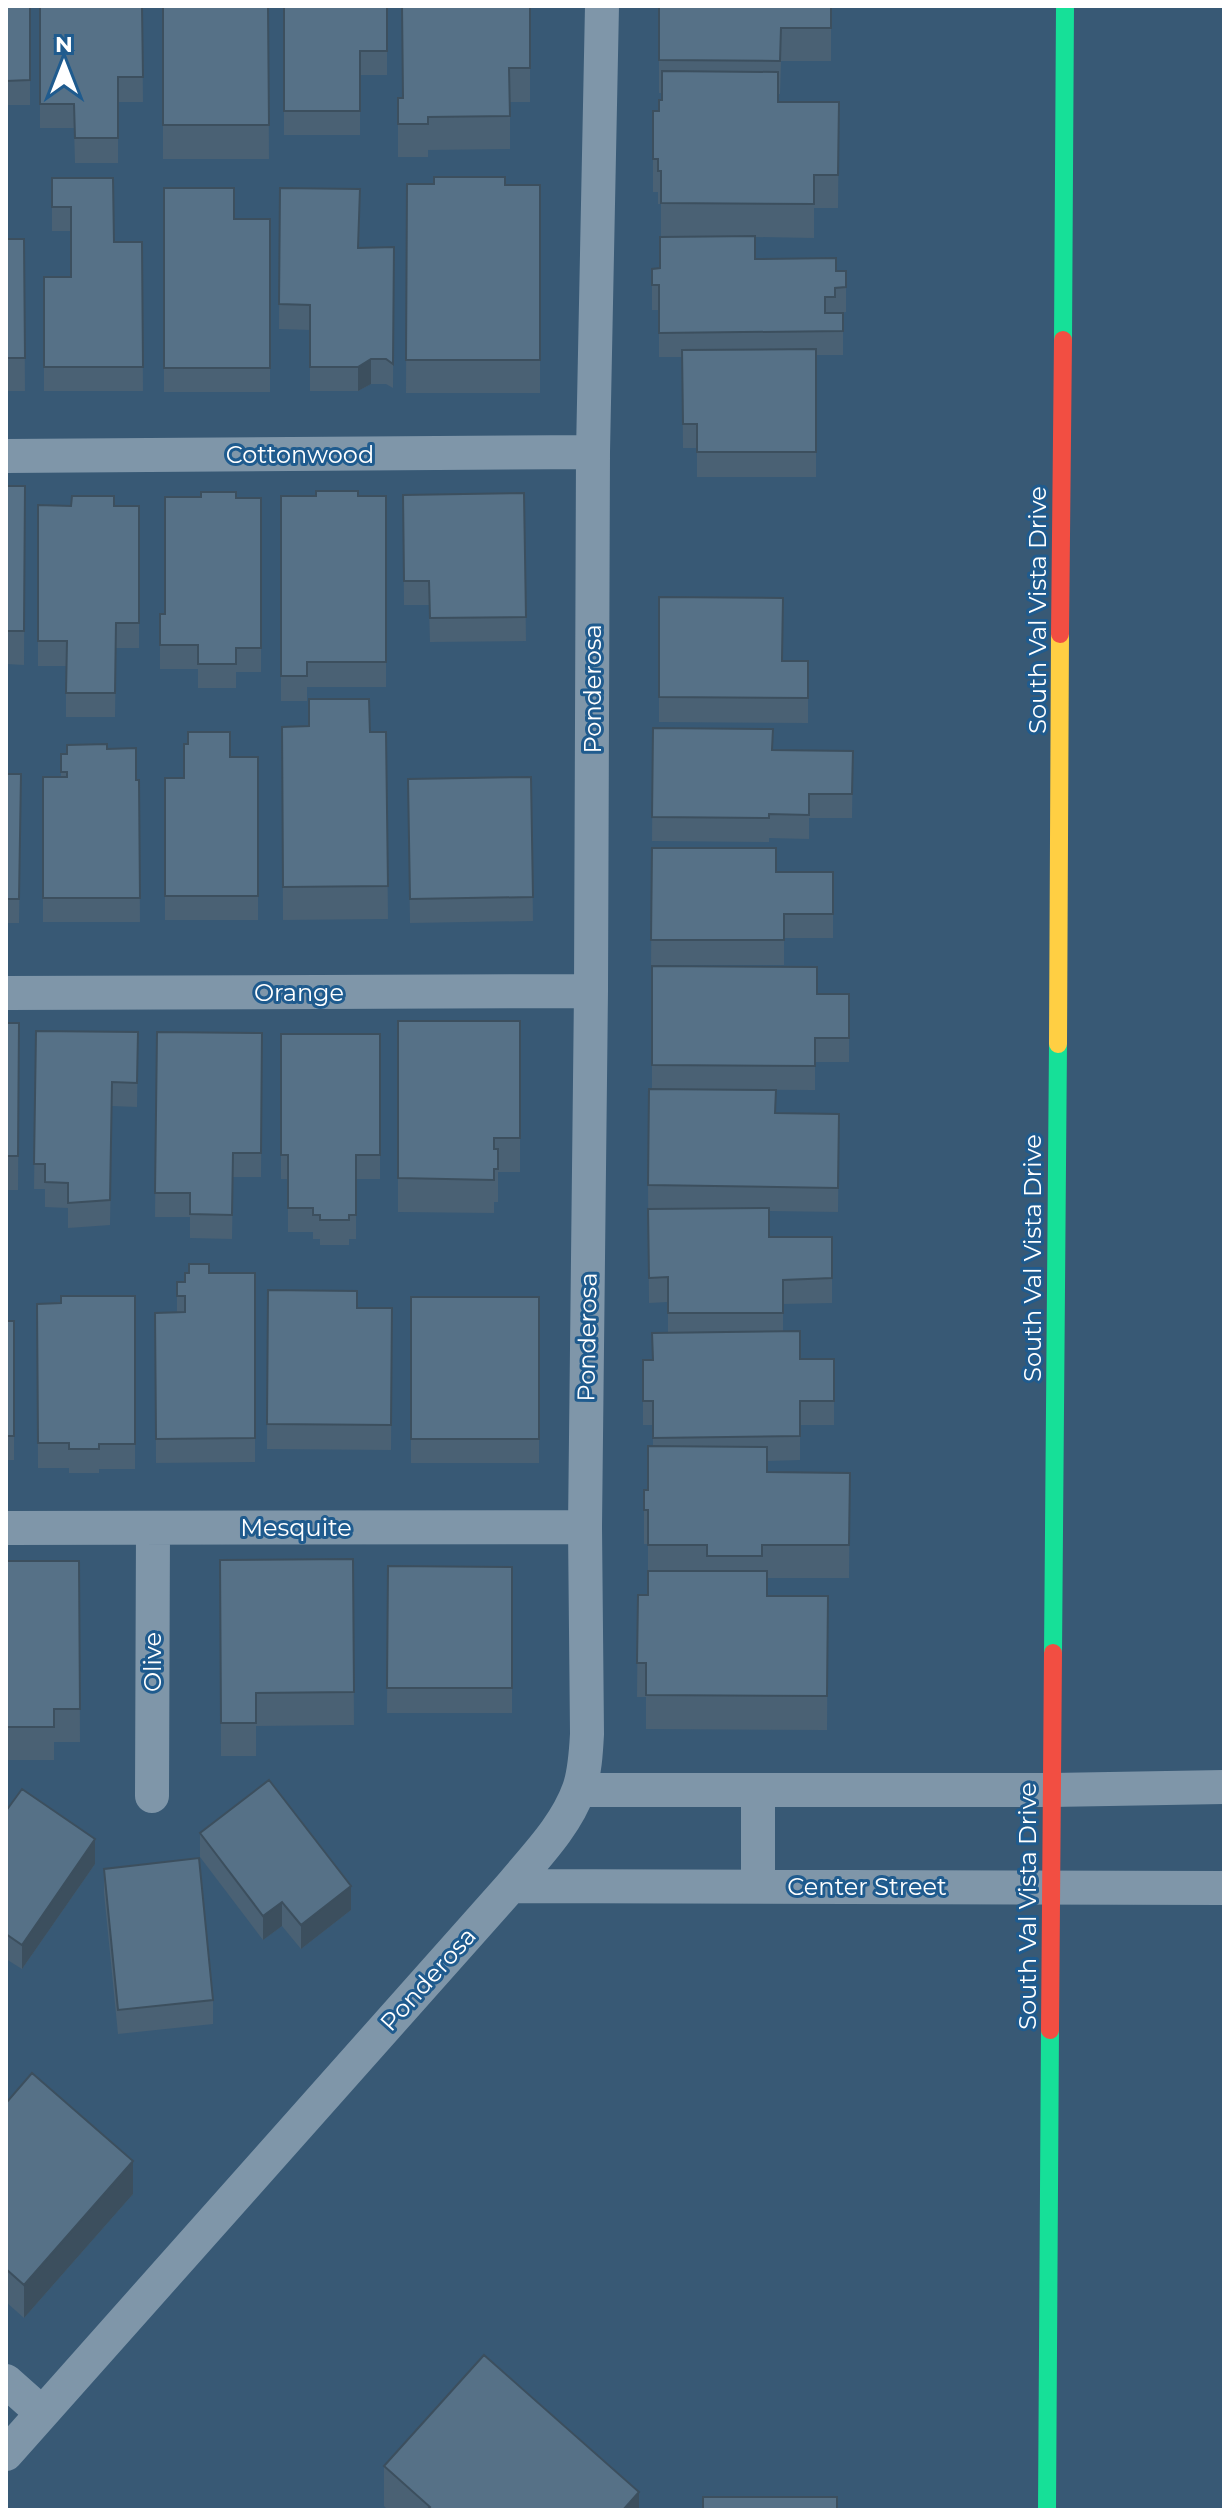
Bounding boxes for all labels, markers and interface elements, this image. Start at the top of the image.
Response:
north arrow [24,24,104,104]
text: N [55,31,73,58]
street label: Cottonwood [226,440,374,469]
street label: South Val Vista Drive [1023,486,1052,734]
street label: Ponderosa [578,624,607,754]
street label: Orange [254,978,344,1007]
street label: South Val Vista Drive [1018,1134,1047,1382]
street label: Ponderosa [571,1272,603,1402]
street label: Mesquite [240,1513,352,1542]
street label: Olive [138,1632,167,1692]
street label: South Val Vista Drive [1013,1782,1042,2030]
street label: Center Street [787,1872,947,1901]
street label: Ponderosa [374,1921,482,2037]

